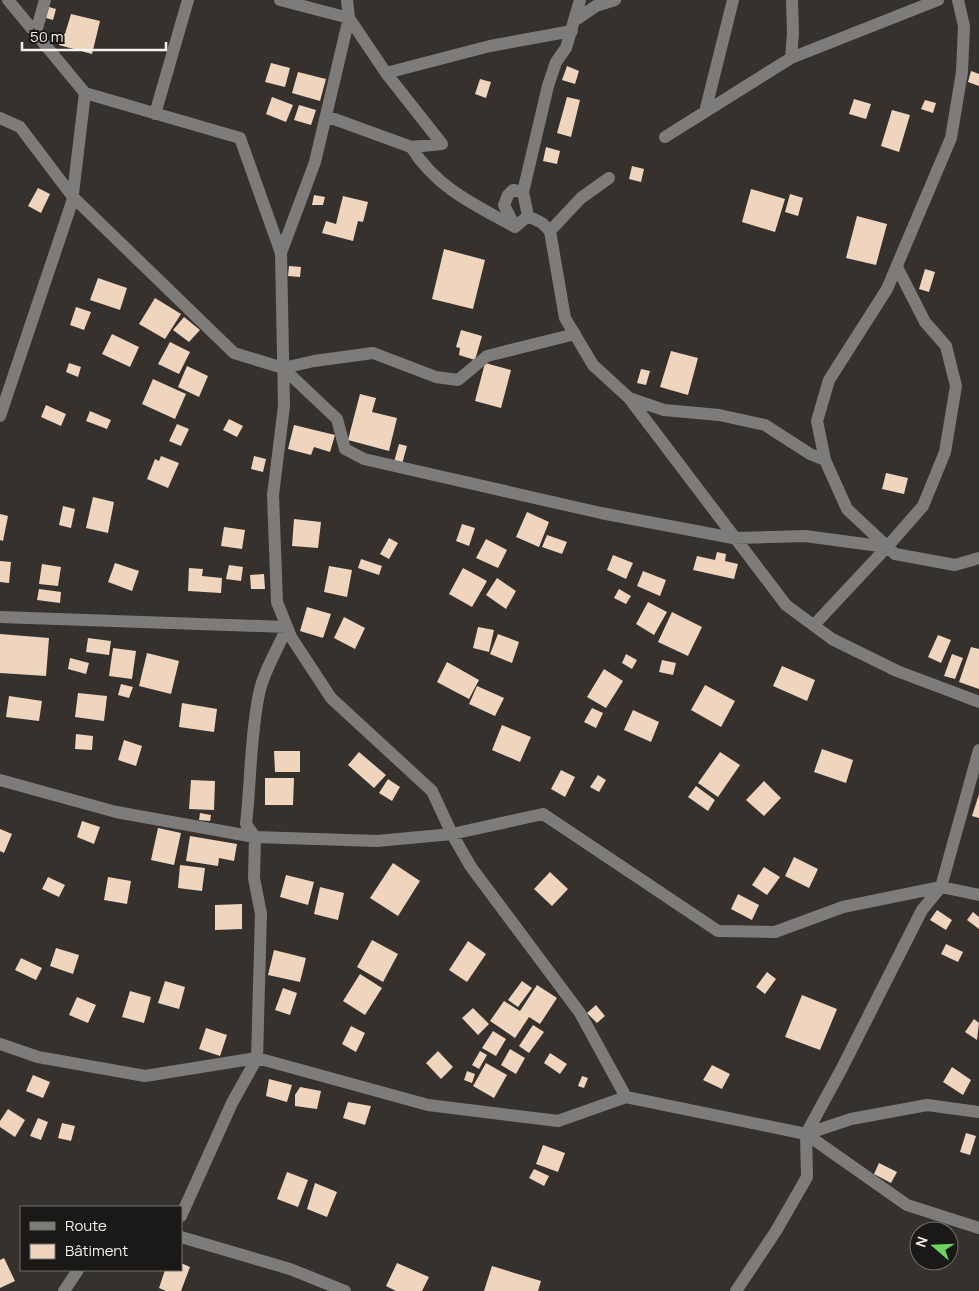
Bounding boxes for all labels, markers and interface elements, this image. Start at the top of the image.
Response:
scale bar [22,20,166,52]
text: 50 m [30,26,64,47]
legend [20,1206,182,1271]
text: Route [65,1215,107,1236]
north arrow [909,1221,959,1271]
text: N [911,1234,932,1249]
text: Bâtiment [65,1240,128,1261]

